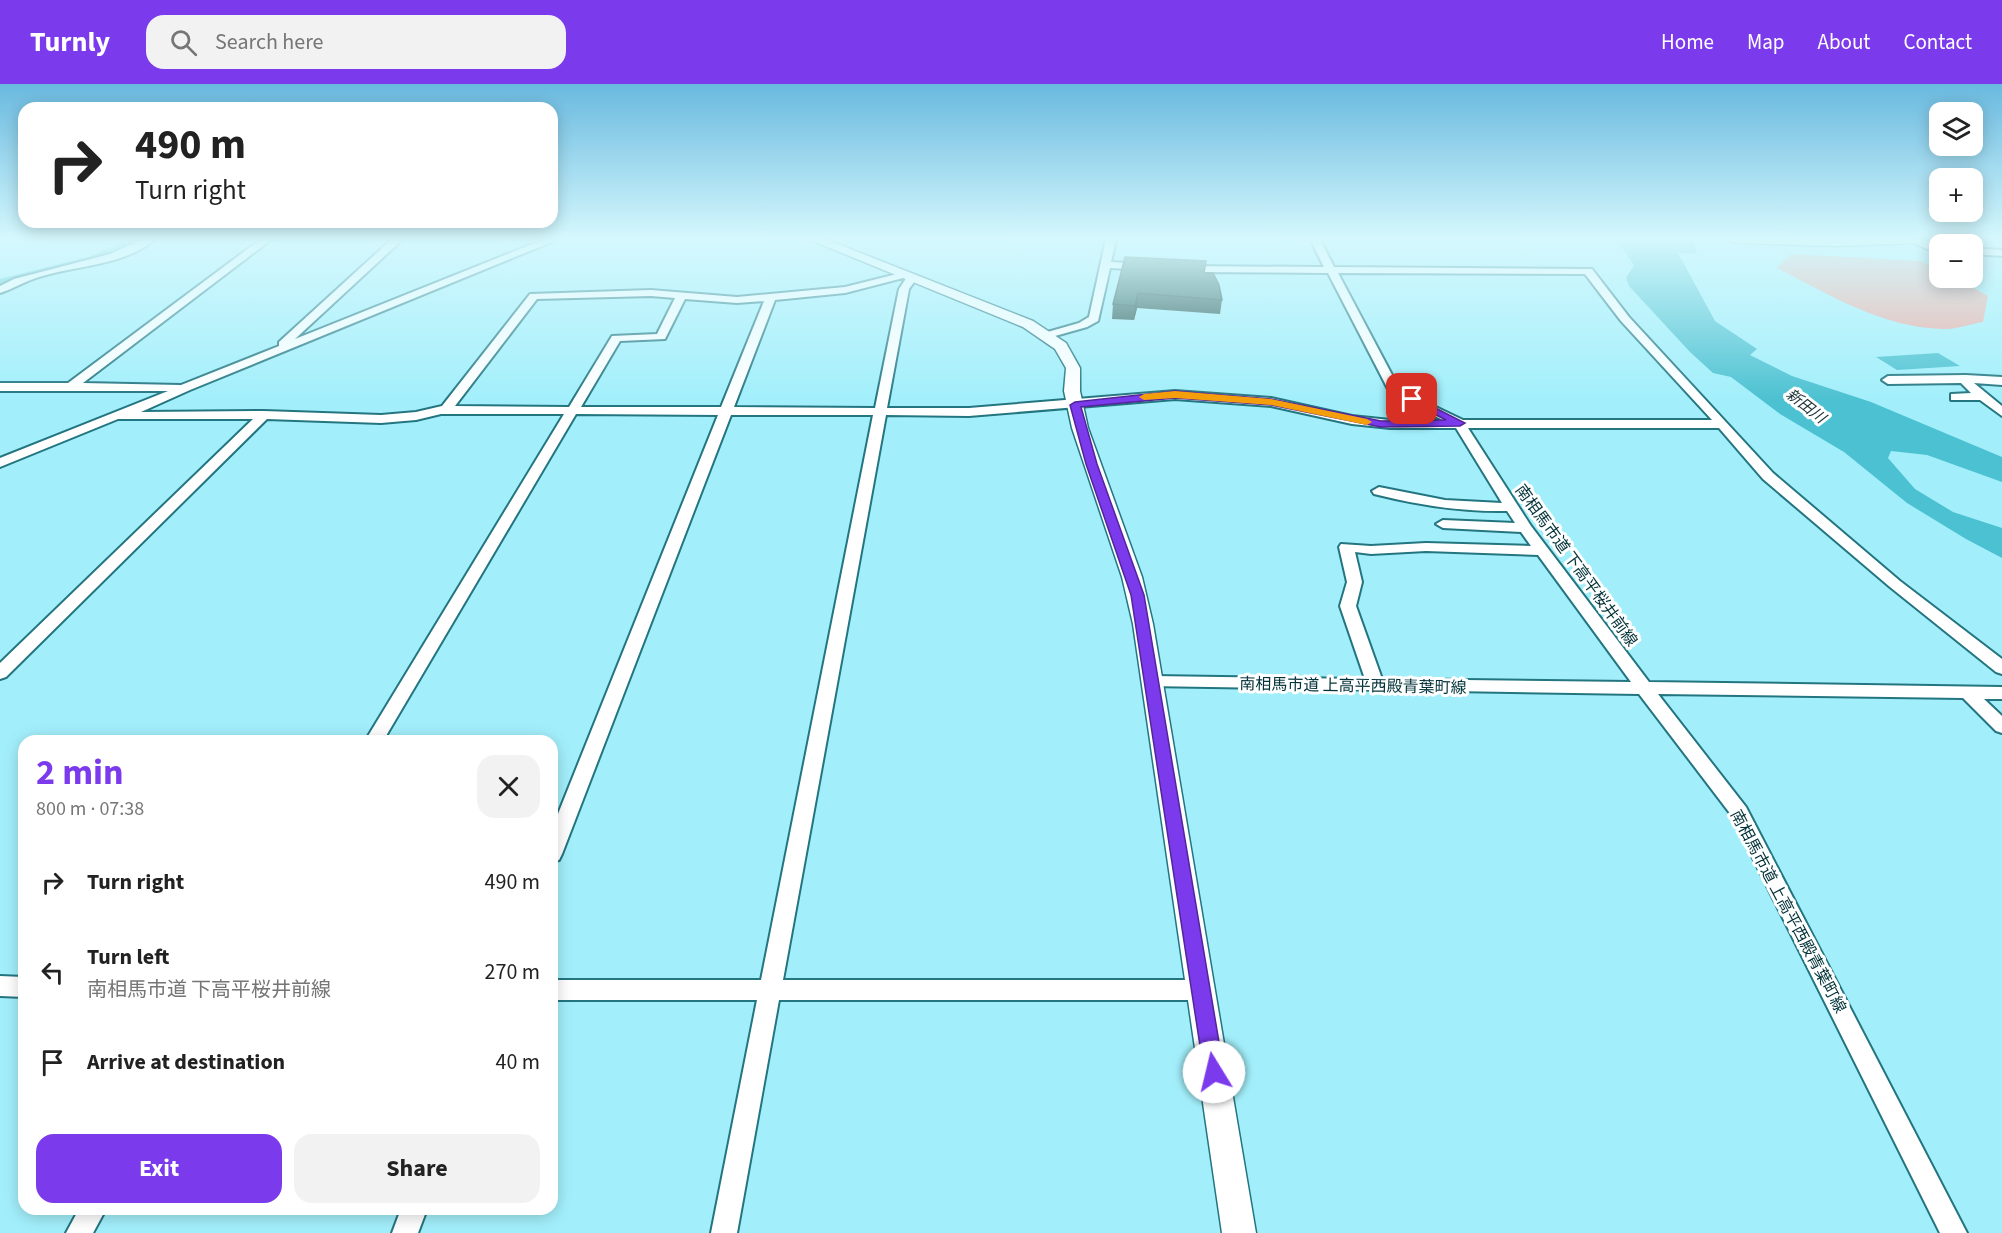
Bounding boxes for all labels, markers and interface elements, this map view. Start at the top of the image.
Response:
search box [146,15,566,69]
text: Turnly [30,22,110,62]
icon: search [167,26,200,59]
text: Search here [215,26,324,58]
text: Home [1661,27,1714,57]
text: Map [1747,27,1785,57]
text: About [1818,27,1870,57]
text: Contact [1903,27,1972,57]
map controls [1929,102,1983,288]
button: layers [1929,102,1983,156]
text: 490 m [135,115,246,175]
icon: right [36,126,114,204]
button: + [1929,168,1983,222]
text: Turn right [135,171,246,210]
button: − [1929,234,1983,288]
pin [1386,373,1437,424]
icon: arrive [1395,382,1428,415]
water label: 新田川 [1781,384,1831,430]
street label: 南相馬市道 下高平桜井前線 [1510,480,1642,651]
street label: 南相馬市道 上高平西殿青葉町線 [1239,673,1467,699]
text: 2 min [36,747,124,798]
button: close [477,755,540,818]
text: 800 m · 07:38 [36,795,144,823]
street label: 南相馬市道 上高平西殿青葉町線 [1725,806,1851,1017]
icon: right [36,866,69,899]
text: Turn right [87,866,184,898]
text: 490 m [485,866,540,898]
text: Turn left [87,941,169,973]
icon: left [36,956,69,989]
text: 270 m [485,956,540,988]
text: 南相馬市道 下高平桜井前線 [87,976,331,1004]
position arrow [1182,1040,1246,1104]
icon: arrive [36,1046,69,1079]
text: Arrive at destination [87,1046,285,1078]
text: 40 m [495,1046,540,1078]
button: Exit [36,1134,282,1203]
button: Share [294,1134,540,1203]

